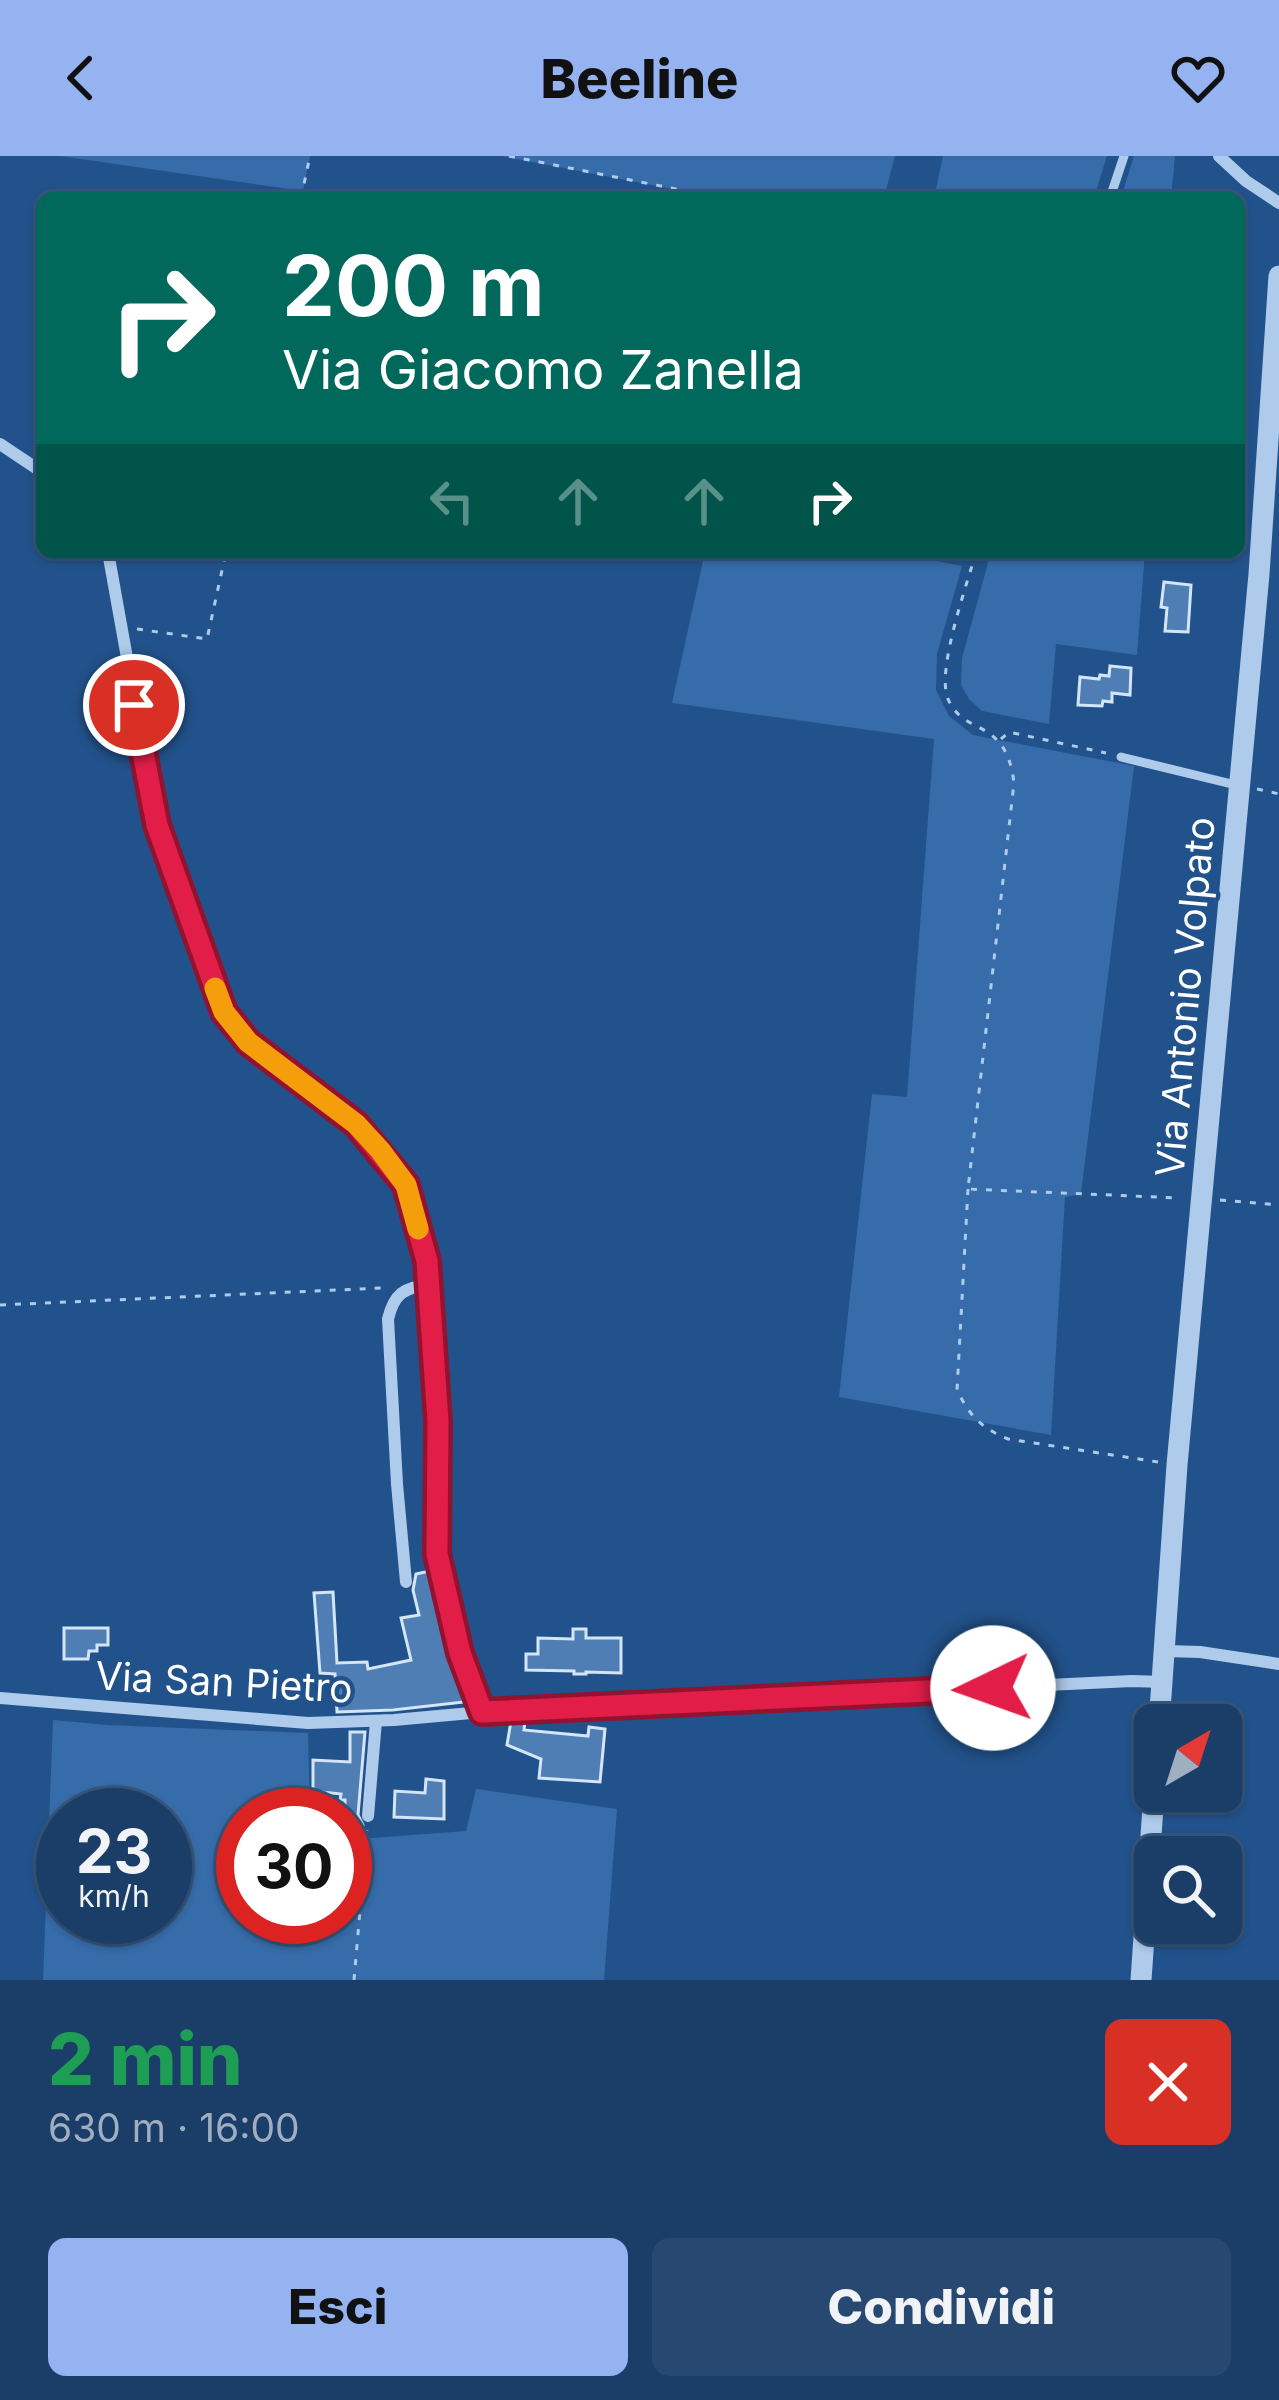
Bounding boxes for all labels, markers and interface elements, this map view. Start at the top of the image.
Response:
icon: back [48,45,114,111]
icon: heart [1165,45,1231,111]
text: Beeline [540,46,739,111]
text: 200 m [282,235,545,336]
icon: right [84,240,240,396]
text: Via Giacomo Zanella [282,337,804,402]
icon: left [419,468,485,534]
icon: ahead [545,468,611,534]
icon: ahead [671,468,737,534]
icon: right [797,468,863,534]
pin [83,654,185,756]
icon: arrive [101,672,167,738]
street label: Via Antonio Volpato [1145,815,1224,1179]
position arrow [930,1625,1056,1751]
street label: Via San Pietro [94,1651,354,1712]
north arrow [1134,1704,1242,1812]
map controls [1134,1704,1242,1944]
speed limit sign: 30 [216,1788,372,1944]
text: 23 [76,1815,152,1887]
button: search [1134,1836,1242,1944]
text: km/h [78,1878,150,1914]
text: 2 min [48,2015,243,2102]
button: close [1105,2019,1231,2145]
text: 630 m · 16:00 [48,2104,300,2151]
button: Esci [48,2238,628,2376]
button: Condividi [652,2238,1231,2376]

